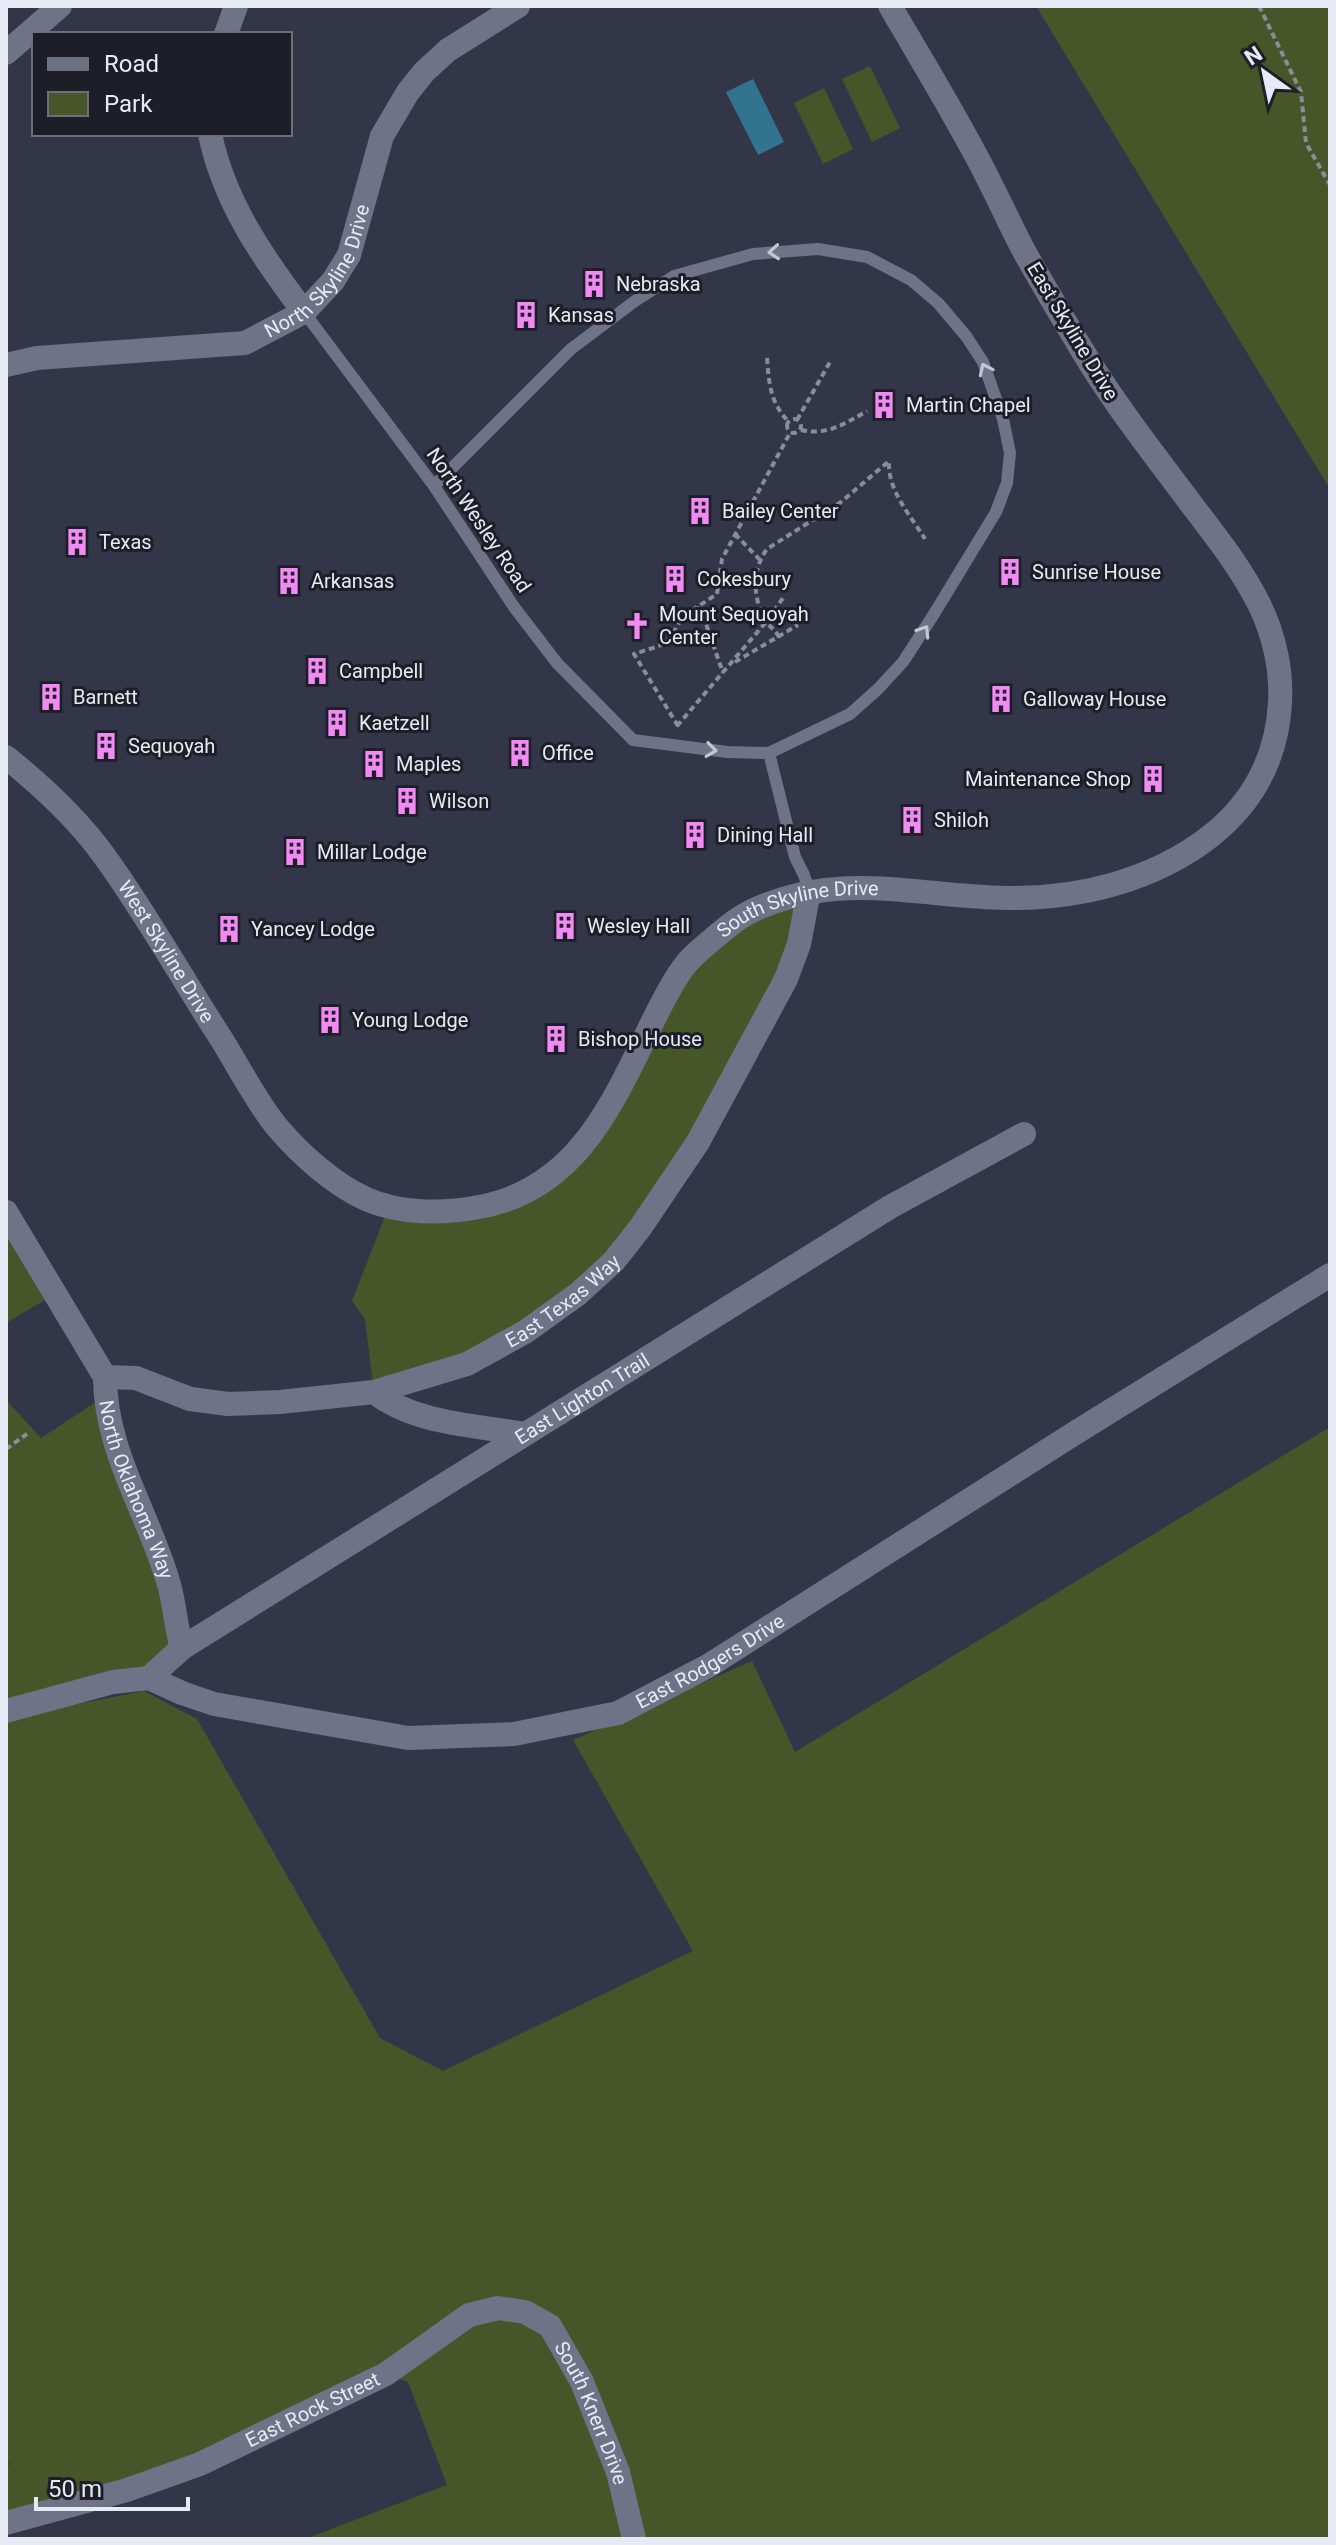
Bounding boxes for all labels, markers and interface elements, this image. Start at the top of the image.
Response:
legend [32,32,292,136]
north arrow [1224,32,1304,112]
text: N [1240,41,1267,70]
text: Road [104,50,159,78]
text: Park [104,90,153,118]
street label: North Skyline Drive [260,201,375,343]
one-way arrow [768,243,781,260]
street label: East Skyline Drive [1022,258,1124,404]
building icon: Nebraska [579,269,609,299]
place label: Nebraska [616,272,701,296]
building icon: Kansas [511,300,541,330]
place label: Kansas [548,303,614,327]
one-way arrow [979,363,995,377]
building icon: Martin Chapel [869,390,899,420]
place label: Martin Chapel [906,393,1031,417]
street label: North Wesley Road [422,443,536,597]
building icon: Bailey Center [685,496,715,526]
place label: Bailey Center [722,499,839,523]
building icon: Texas [62,527,92,557]
place label: Texas [99,530,152,554]
building icon: Sunrise House [995,557,1025,587]
place label: Sunrise House [1032,560,1161,584]
building icon: Cokesbury [660,564,690,594]
building icon: Arkansas [274,566,304,596]
place label: Cokesbury [697,567,792,591]
place label: Arkansas [311,569,394,593]
place label: Mount Sequoyah Center [659,602,809,649]
church icon: Mount Sequoyah Center [622,611,652,641]
one-way arrow [914,625,929,639]
building icon: Campbell [302,656,332,686]
place label: Campbell [339,659,423,683]
building icon: Barnett [36,682,66,712]
building icon: Galloway House [986,684,1016,714]
place label: Barnett [73,685,138,709]
place label: Galloway House [1023,687,1166,711]
building icon: Kaetzell [322,708,352,738]
place label: Kaetzell [359,711,430,735]
building icon: Sequoyah [91,731,121,761]
place label: Sequoyah [128,734,215,758]
building icon: Office [505,738,535,768]
place label: Office [542,741,594,765]
one-way arrow [705,742,718,759]
building icon: Maples [359,749,389,779]
place label: Maples [396,752,461,776]
building icon: Maintenance Shop [1138,764,1168,794]
place label: Maintenance Shop [965,767,1131,791]
building icon: Wilson [392,786,422,816]
place label: Wilson [429,789,489,813]
building icon: Shiloh [897,805,927,835]
place label: Shiloh [934,808,989,832]
building icon: Dining Hall [680,820,710,850]
place label: Dining Hall [717,823,813,847]
building icon: Millar Lodge [280,837,310,867]
place label: Millar Lodge [317,840,427,864]
street label: West Skyline Drive [113,876,220,1027]
street label: South Skyline Drive [712,876,879,943]
building icon: Wesley Hall [550,911,580,941]
building icon: Yancey Lodge [214,914,244,944]
place label: Wesley Hall [587,914,690,938]
place label: Yancey Lodge [251,917,375,941]
building icon: Young Lodge [315,1005,345,1035]
place label: Young Lodge [352,1008,468,1032]
building icon: Bishop House [541,1024,571,1054]
place label: Bishop House [578,1027,702,1051]
street label: East Texas Way [501,1249,626,1353]
street label: East Lighton Trail [511,1348,654,1450]
street label: North Oklahoma Way [94,1398,179,1582]
street label: East Rodgers Drive [632,1609,789,1714]
street label: South Knerr Drive [549,2337,633,2487]
street label: East Rock Street [242,2367,384,2452]
scale bar [36,2461,188,2511]
text: 50 m [48,2475,102,2503]

